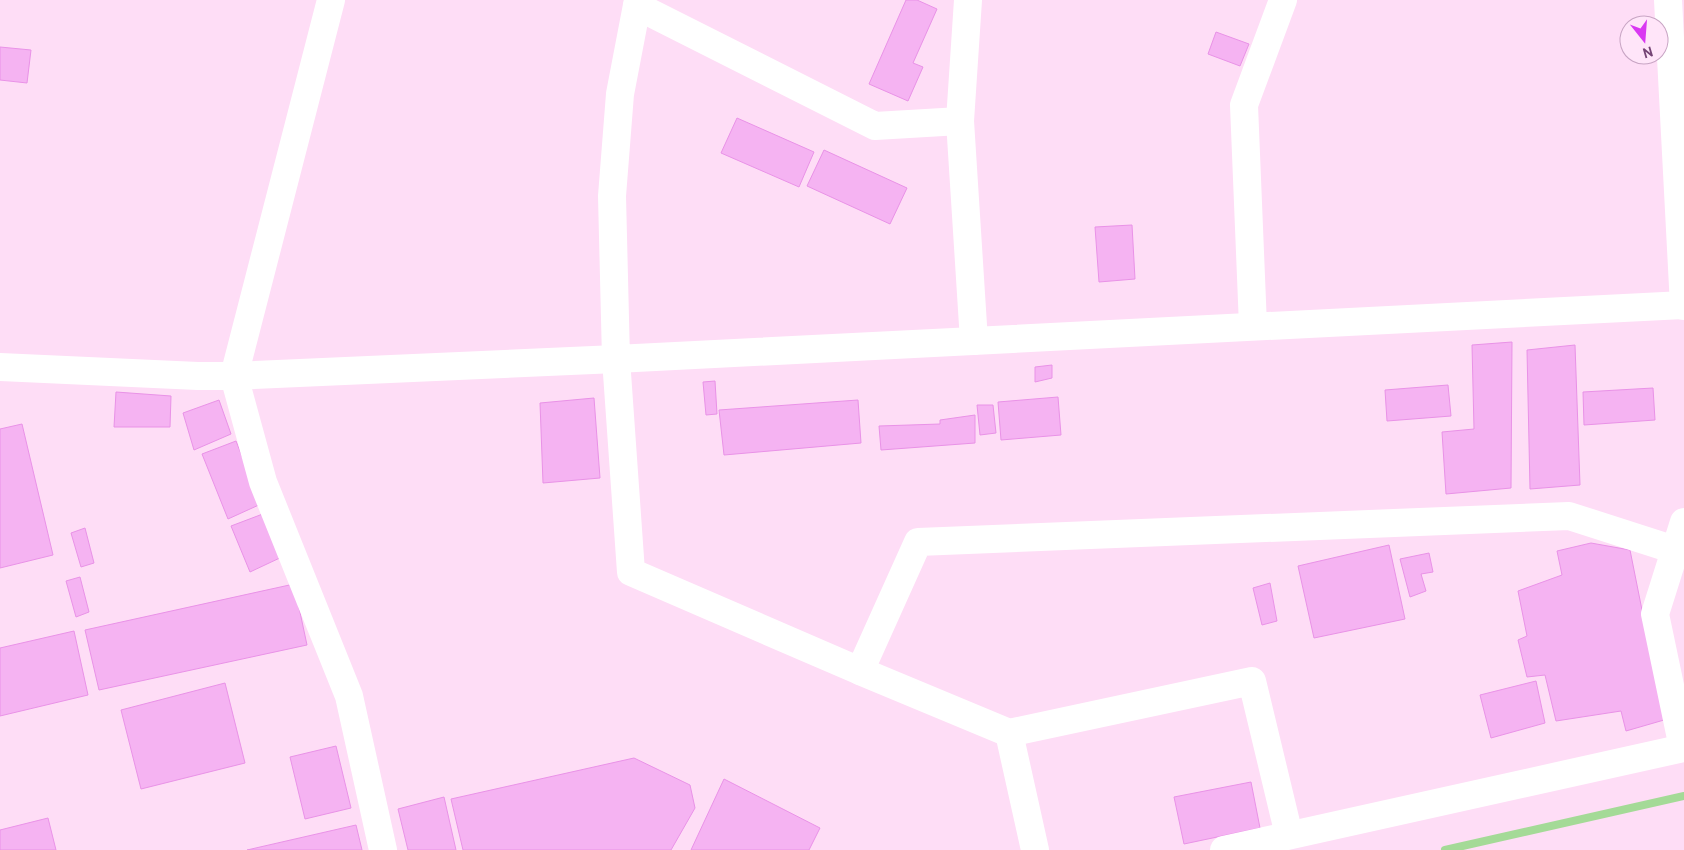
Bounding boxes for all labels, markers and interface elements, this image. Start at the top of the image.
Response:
north arrow [1619,15,1669,65]
text: N [1640,41,1655,61]

